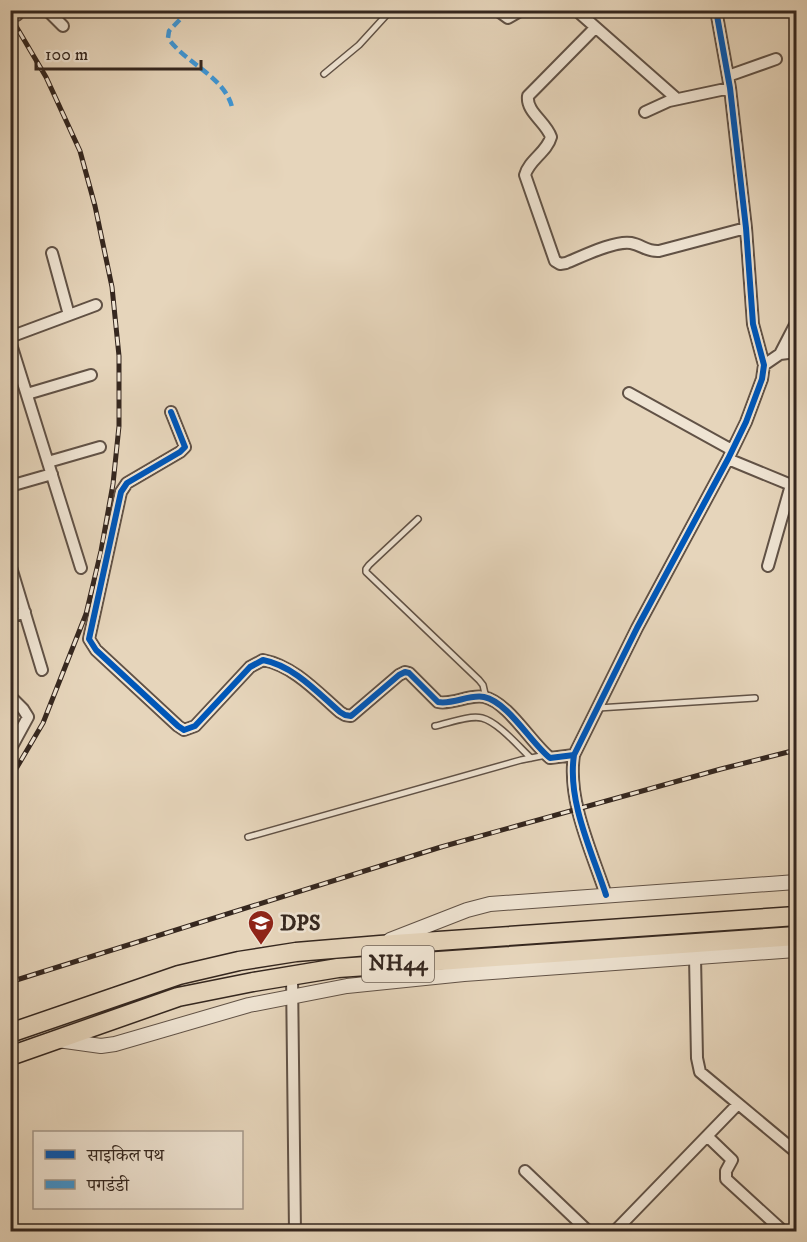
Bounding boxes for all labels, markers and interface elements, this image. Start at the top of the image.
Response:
scale bar [36,33,201,71]
text: 100 m [45,44,88,66]
school or university icon: DPS [246,908,276,946]
place label: DPS [280,910,320,937]
road number: NH44 [362,946,434,982]
legend [33,1131,243,1209]
text: साइकिल पथ [86,1145,166,1167]
text: पगडंडी [86,1174,130,1197]

